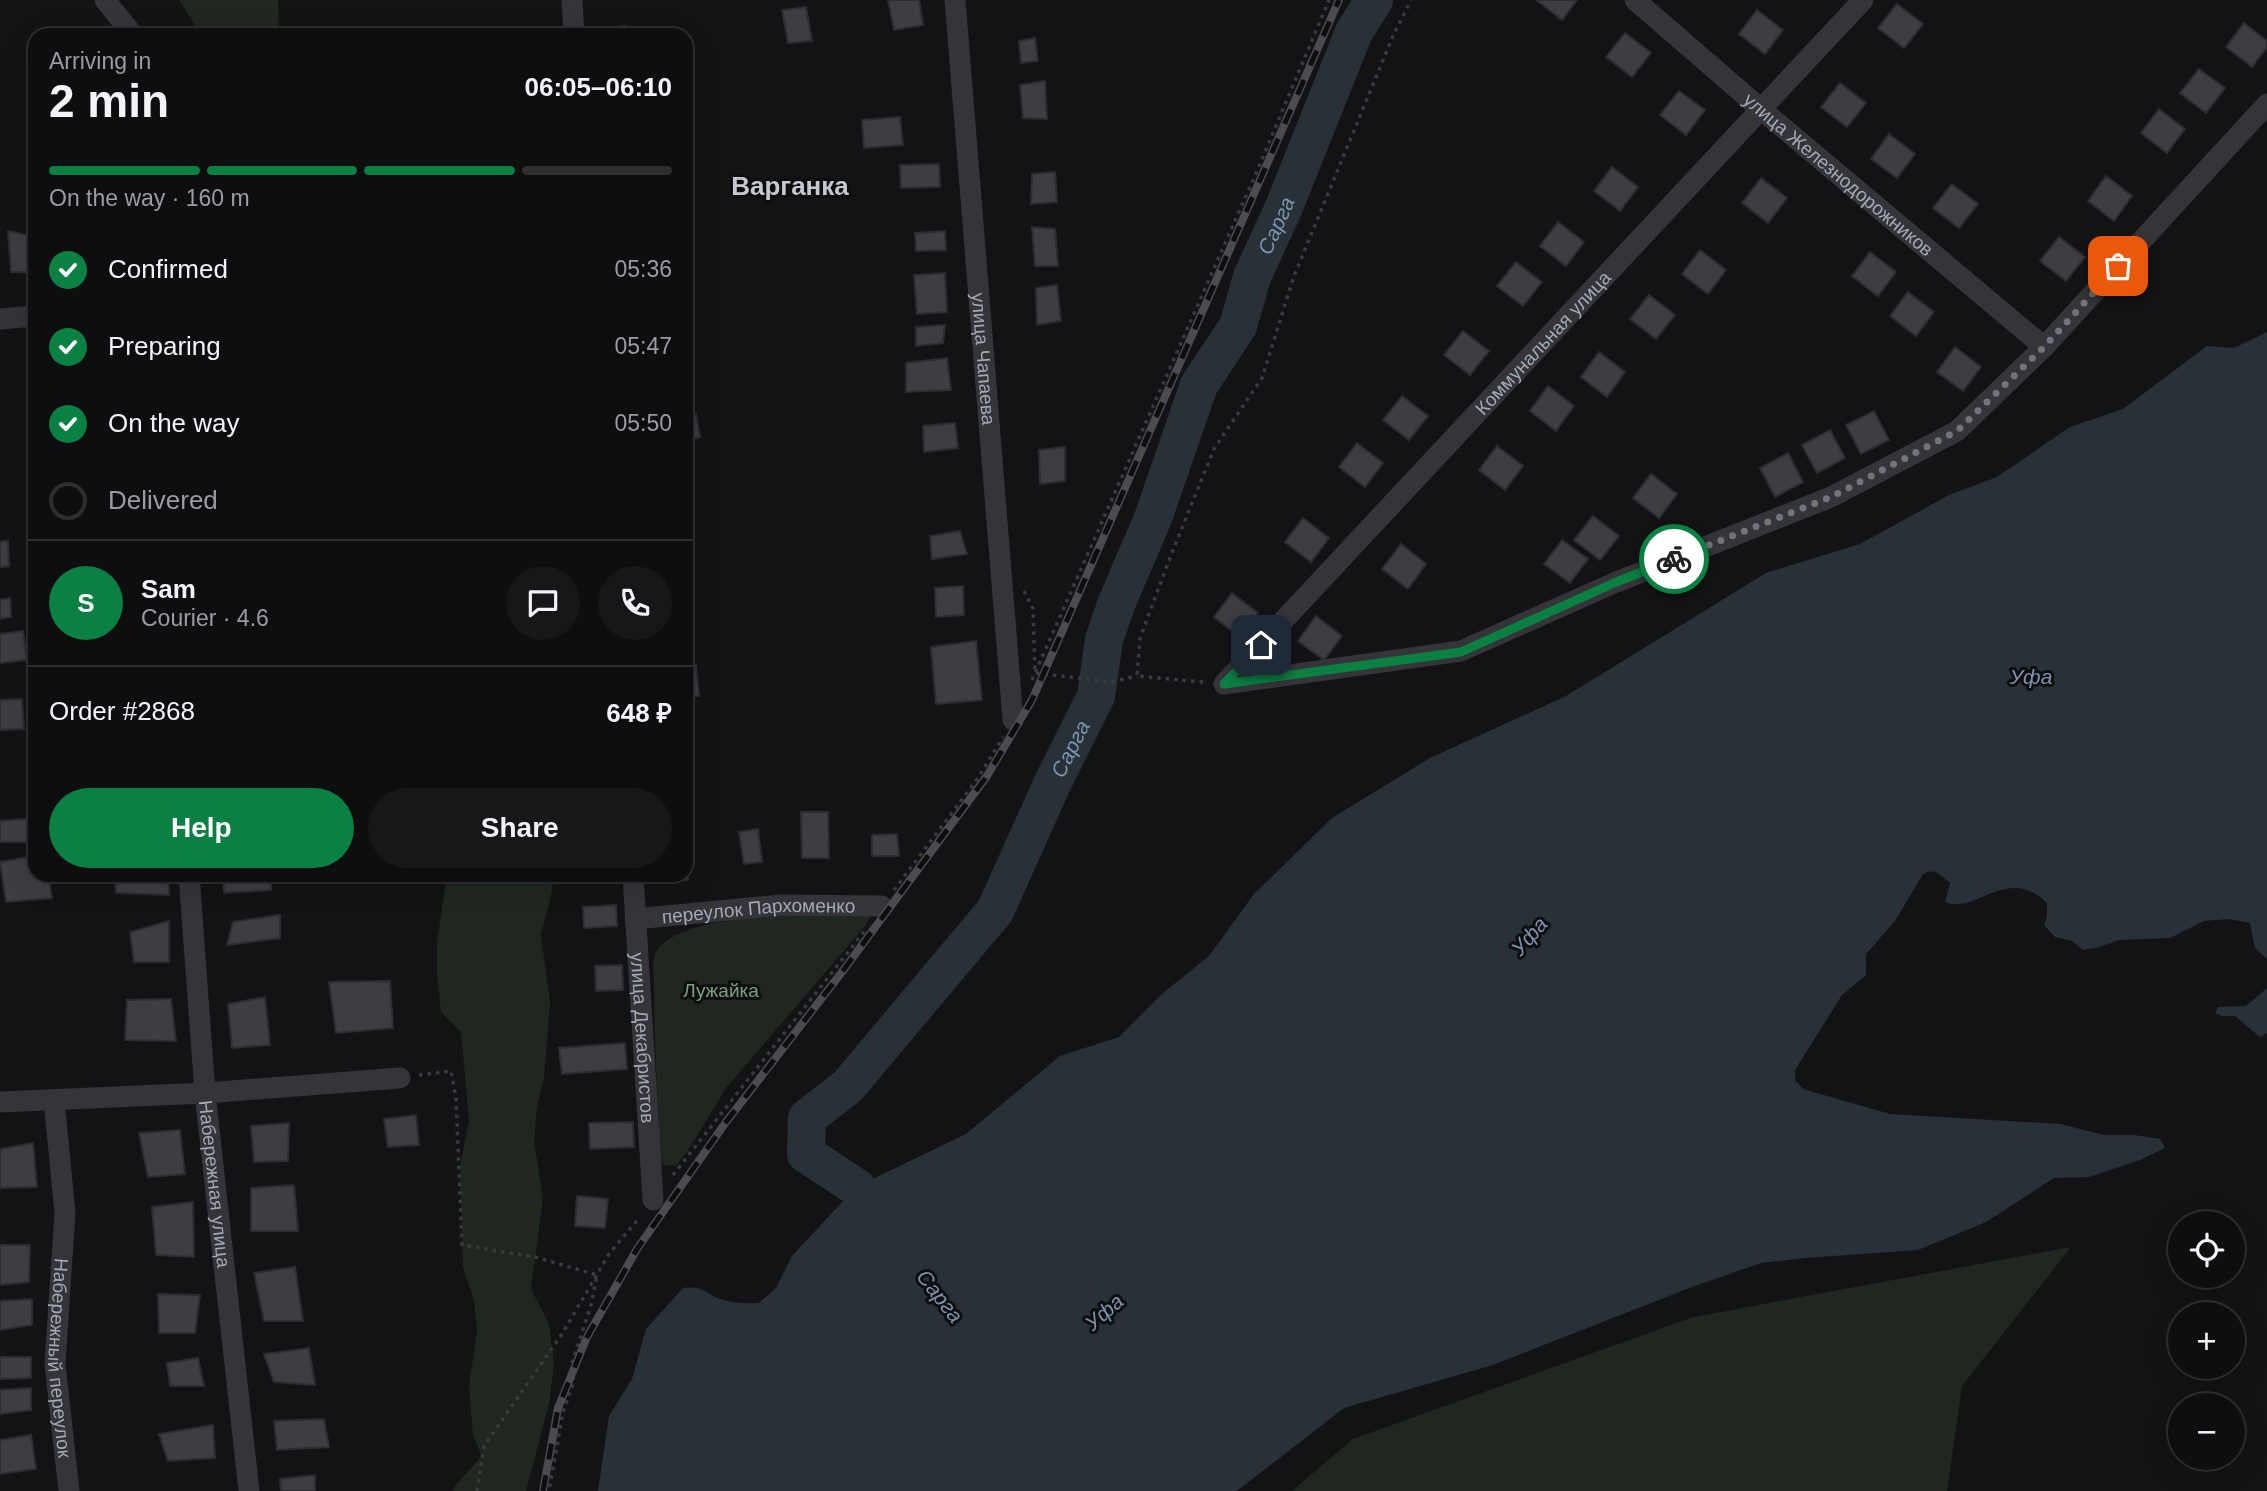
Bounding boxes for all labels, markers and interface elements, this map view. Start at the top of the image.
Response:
text: Arriving in [49,48,151,74]
text: 06:05–06:10 [525,72,672,102]
text: 2 min [49,75,169,127]
street label: улица Железнодорожников [1740,89,1938,260]
district label: Варганка [731,171,849,201]
text: On the way · 160 m [49,185,250,211]
water label: Сарга [1253,193,1298,258]
pin [2088,236,2148,296]
icon: bag [2099,247,2137,285]
icon: check [49,251,87,289]
text: Confirmed [108,254,228,284]
text: 05:36 [614,256,672,282]
street label: Коммунальная улица [1471,266,1615,419]
street label: улица Чапаева [968,292,1000,426]
icon: check [49,328,87,366]
text: Preparing [108,331,221,361]
text: 05:47 [614,333,672,359]
icon: check [49,405,87,443]
text: On the way [108,408,240,438]
text: 05:50 [614,410,672,436]
text: Delivered [108,485,218,515]
courier [1639,524,1709,594]
icon: bike [1655,540,1693,578]
button: chat [506,566,580,640]
button: phone [598,566,672,640]
text: Sam [141,574,196,604]
text: S [77,588,95,618]
text: Courier · 4.6 [141,605,269,631]
pin [1231,615,1291,675]
icon: home [1242,626,1280,664]
water label: Уфа [2009,665,2052,688]
text: Order #2868 [49,696,195,726]
text: 648 ₽ [606,698,672,728]
water label: Сарга [1046,716,1094,781]
button: Help [49,788,354,868]
button: Share [368,788,672,868]
street label: переулок Пархоменко [661,894,855,927]
water label: Уфа [1506,912,1552,960]
street label: улица Декабристов [627,952,659,1124]
park label: Лужайка [683,980,759,1001]
street label: Набережная улица [195,1099,235,1269]
map controls [2168,1211,2245,1470]
button: locate [2168,1211,2245,1288]
street label: Набережный переулок [44,1257,76,1460]
water label: Сарга [912,1265,968,1327]
water label: Уфа [1080,1289,1128,1335]
button: + [2168,1302,2245,1379]
button: − [2168,1393,2245,1470]

